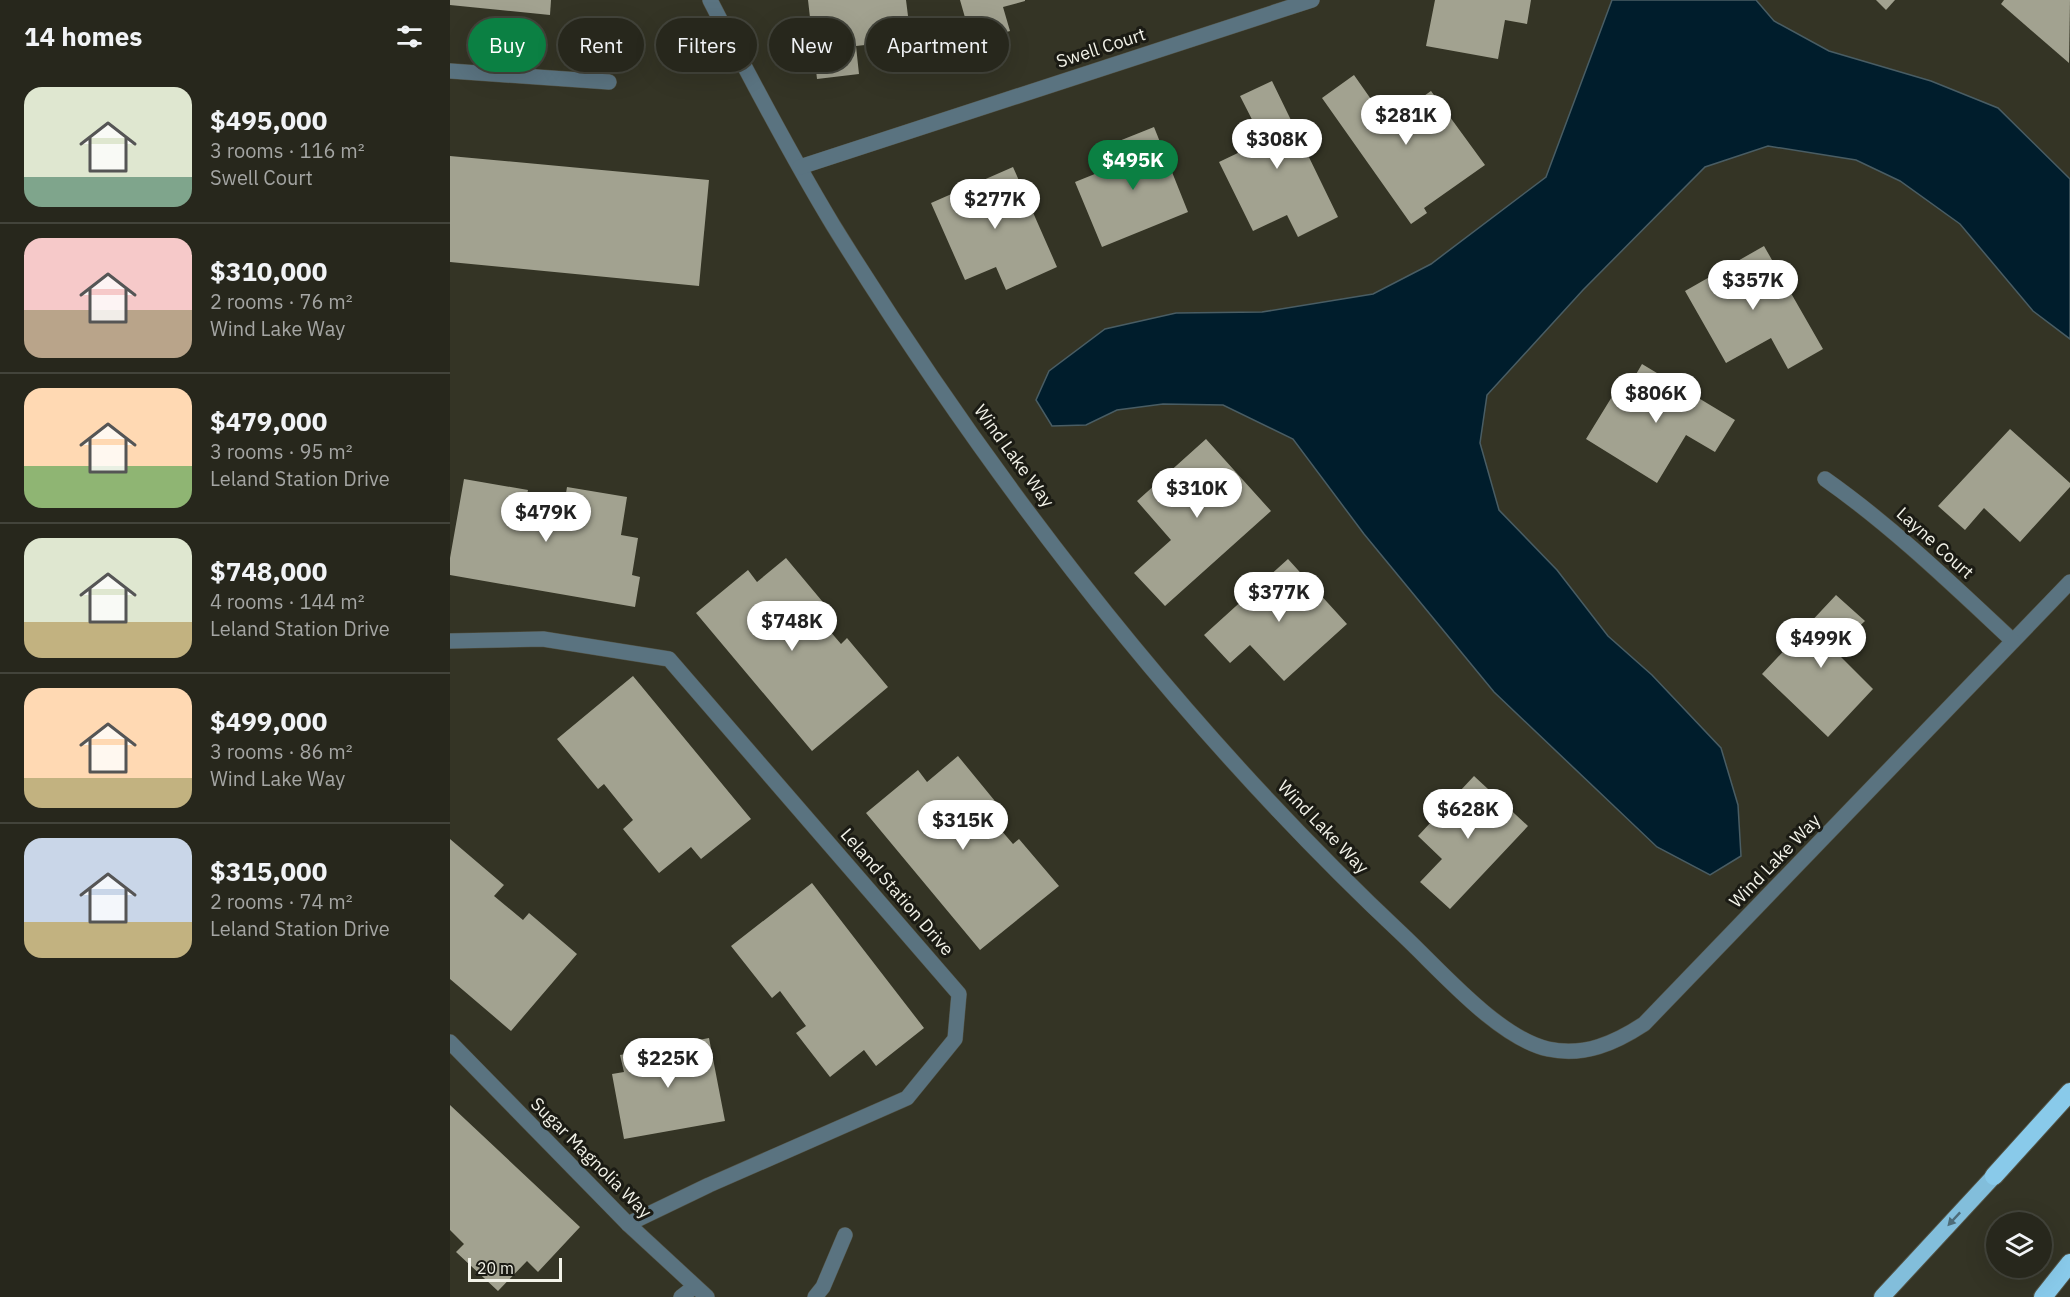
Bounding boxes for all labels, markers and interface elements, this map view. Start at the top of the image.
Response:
chip: Buy [468,18,546,72]
chip: Rent [558,18,644,72]
chip: Filters [656,18,757,72]
chip: New [769,18,854,72]
chip: Apartment [866,18,1009,72]
text: 14 homes [24,19,142,53]
icon: filters [393,20,426,53]
street label: Swell Court [1053,22,1148,73]
pin: $281K [1364,95,1448,146]
text: $281K [1375,101,1437,128]
text: $495,000 [210,103,327,137]
icon: home [72,111,144,183]
pin: $308K [1235,119,1319,170]
text: $308K [1246,125,1308,152]
text: 3 rooms · 116 m² [210,137,365,164]
pin: $495K [1091,140,1175,191]
text: $495K [1102,146,1164,173]
text: Swell Court [210,164,313,191]
pin: $277K [953,179,1037,230]
text: $277K [964,185,1026,212]
text: $310,000 [210,254,327,288]
pin: $357K [1711,260,1795,311]
icon: home [72,262,144,334]
text: $357K [1722,266,1784,293]
text: 2 rooms · 76 m² [210,288,353,315]
text: Wind Lake Way [210,315,345,342]
pin: $806K [1614,373,1698,424]
text: $806K [1625,379,1687,406]
street label: Wind Lake Way [969,400,1059,512]
text: $479,000 [210,404,327,438]
icon: home [72,412,144,484]
text: 3 rooms · 95 m² [210,438,353,465]
text: Leland Station Drive [210,465,390,492]
pin: $310K [1155,468,1239,519]
text: $310K [1166,474,1228,501]
pin: $479K [504,492,588,543]
text: $479K [515,498,577,525]
street label: Layne Court [1892,502,1979,583]
text: $748,000 [210,554,327,588]
icon: home [72,562,144,634]
pin: $377K [1237,572,1321,623]
text: $377K [1248,578,1310,605]
text: 4 rooms · 144 m² [210,588,365,615]
pin: $748K [750,601,834,652]
text: $748K [761,607,823,634]
text: Leland Station Drive [210,615,390,642]
pin: $499K [1779,618,1863,669]
text: $499K [1790,624,1852,651]
text: $499,000 [210,704,327,738]
icon: home [72,712,144,784]
text: 3 rooms · 86 m² [210,738,353,765]
text: Wind Lake Way [210,765,345,792]
street label: Wind Lake Way [1273,775,1374,878]
pin: $628K [1426,789,1510,840]
text: $628K [1437,795,1499,822]
pin: $315K [921,800,1005,851]
text: $315K [932,806,994,833]
street label: Wind Lake Way [1724,809,1825,912]
street label: Leland Station Drive [836,823,959,960]
text: $315,000 [210,854,327,888]
icon: home [72,862,144,934]
text: 2 rooms · 74 m² [210,888,353,915]
text: Leland Station Drive [210,915,390,942]
pin: $225K [626,1038,710,1089]
text: $225K [637,1044,699,1071]
street label: Sugar Magnolia Way [526,1092,657,1223]
one-way arrow [1947,1211,1961,1226]
map controls [1986,1212,2052,1278]
button: layers [1986,1212,2052,1278]
scale bar [468,1255,562,1282]
text: 20 m [477,1258,514,1278]

